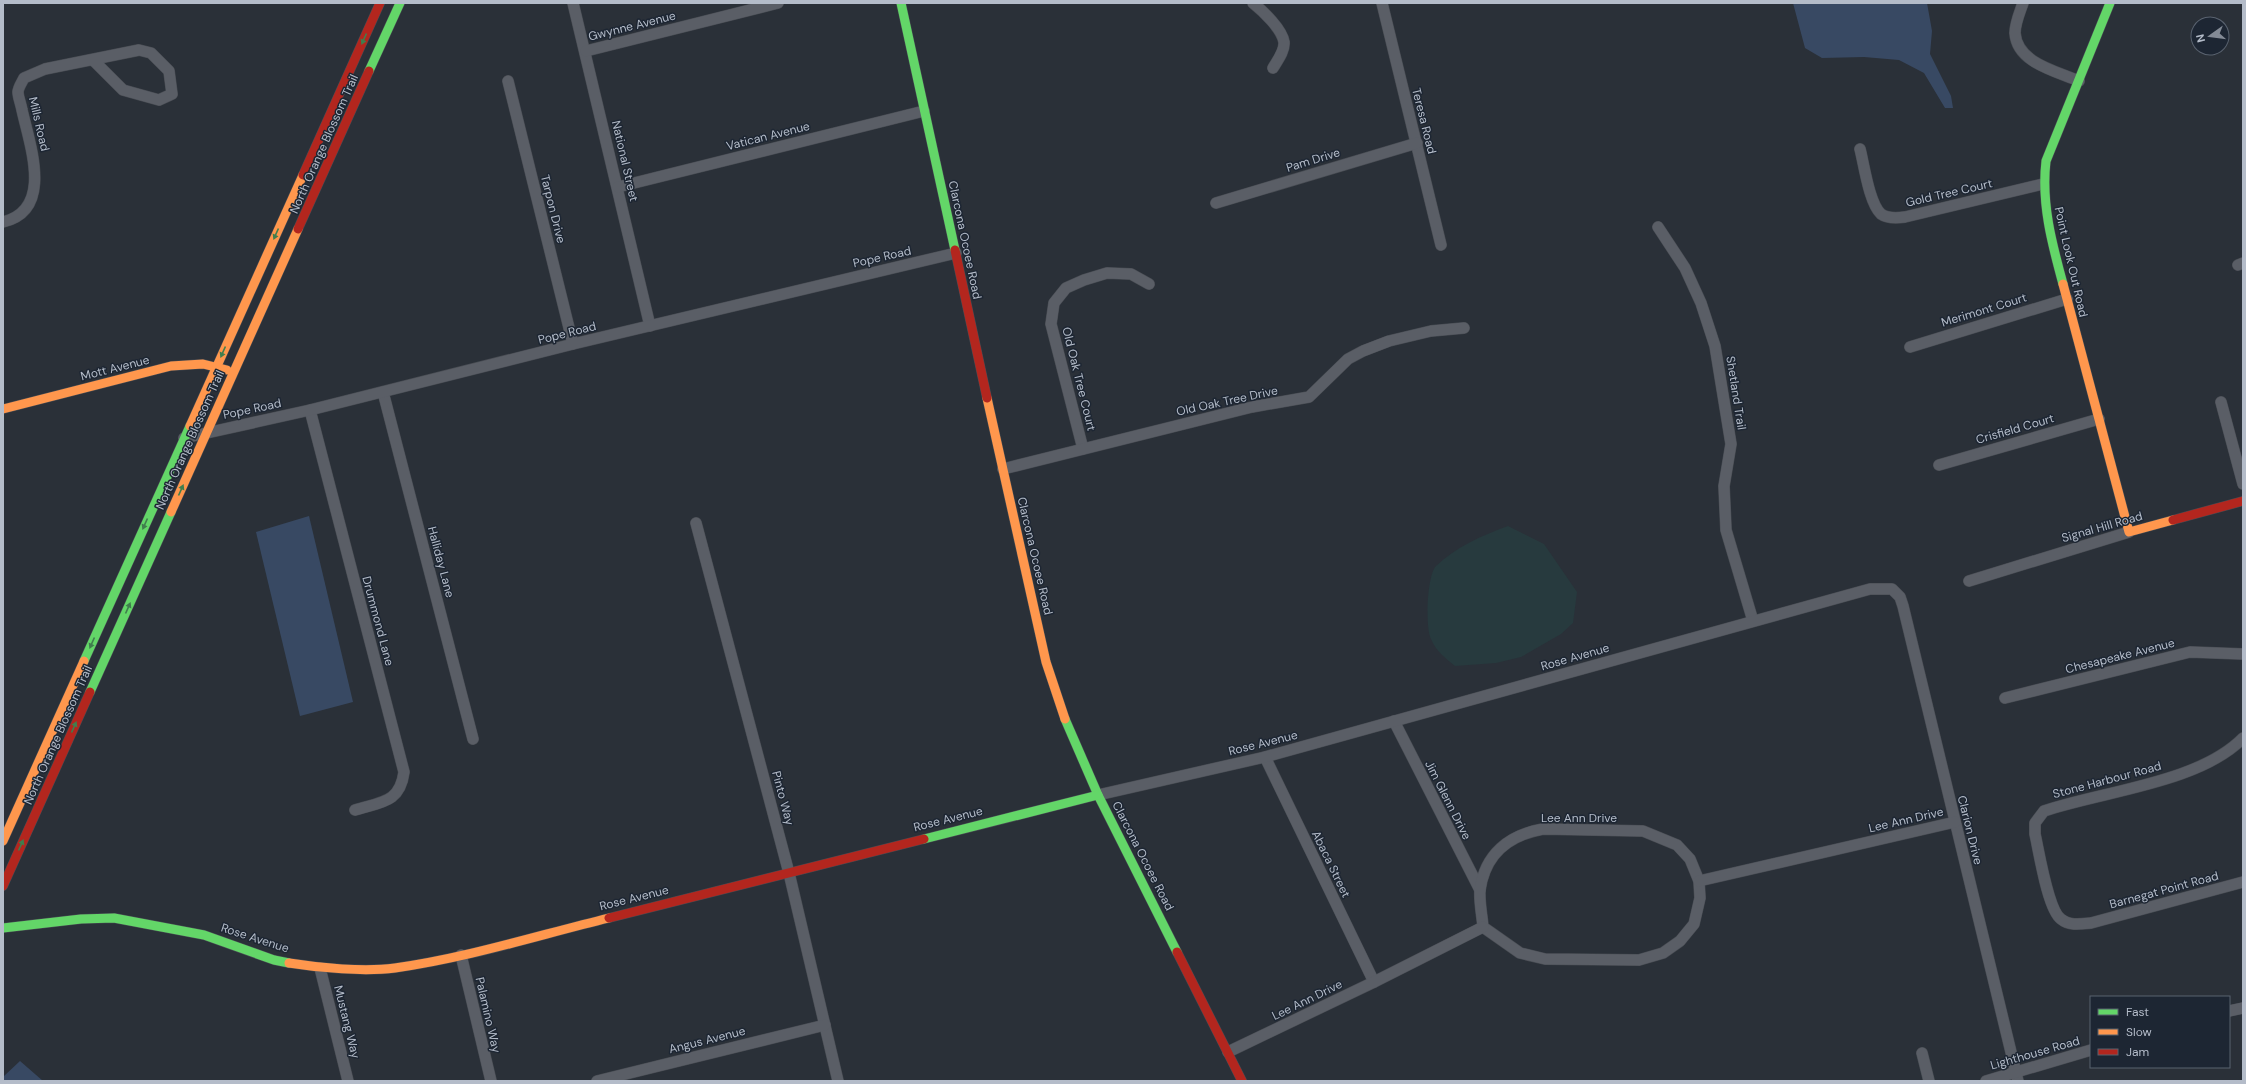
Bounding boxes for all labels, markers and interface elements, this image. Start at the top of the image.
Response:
street label: Gwynne Avenue [587,7,678,45]
north arrow [2190,16,2230,56]
one-way arrow [361,33,367,44]
text: N [2193,33,2208,44]
street label: North Orange Blossom Trail [286,72,362,216]
street label: Teresa Road [1408,86,1440,156]
street label: Mills Road [25,95,53,153]
street label: Vatican Avenue [725,118,812,154]
street label: National Street [608,119,642,203]
street label: Pam Drive [1284,144,1342,176]
street label: Tarpon Drive [537,173,569,245]
street label: Gold Tree Court [1904,175,1994,211]
street label: Clarcona Ocoee Road [945,179,985,301]
street label: Point Look Out Road [2051,205,2091,319]
one-way arrow [273,228,279,239]
street label: Pope Road [851,243,913,271]
street label: Merimont Court [1939,289,2029,331]
street label: Pope Road [536,318,598,348]
street label: Old Oak Tree Court [1058,325,1100,433]
one-way arrow [220,347,226,358]
street label: Mott Avenue [79,352,151,384]
street label: Shetland Trail [1722,355,1750,431]
street label: North Orange Blossom Trail [152,368,228,512]
street label: Old Oak Tree Drive [1175,382,1279,420]
street label: Pope Road [221,395,283,423]
street label: Crisfield Court [1974,410,2056,448]
one-way arrow [178,484,184,495]
street label: Clarcona Ocoee Road [1014,495,1056,617]
street label: Signal Hill Road [2060,508,2144,546]
one-way arrow [142,519,148,530]
street label: Halliday Lane [424,525,458,600]
street label: Drummond Lane [358,574,398,668]
one-way arrow [125,602,131,614]
street label: Chesapeake Avenue [2064,635,2177,677]
one-way arrow [89,637,95,648]
street label: Rose Avenue [1539,640,1611,674]
street label: North Orange Blossom Trail [20,663,96,807]
one-way arrow [72,720,78,732]
street label: Rose Avenue [1227,727,1299,759]
street label: Jim Glenn Drive [1421,758,1475,842]
street label: Stone Harbour Road [2051,758,2163,802]
street label: Pinto Way [768,769,798,827]
street label: Clarion Drive [1954,794,1986,866]
street label: Clarcona Ocoee Road [1108,799,1178,913]
street label: Rose Avenue [912,803,984,835]
street label: Lee Ann Drive [1867,804,1945,836]
street label: Lee Ann Drive [1541,810,1617,826]
street label: Abaca Street [1308,828,1354,900]
one-way arrow [19,839,25,851]
street label: Barnegat Point Road [2108,868,2220,912]
street label: Rose Avenue [598,882,670,914]
street label: Rose Avenue [219,919,291,957]
street label: Palamino Way [472,976,505,1055]
street label: Lee Ann Drive [1269,976,1345,1024]
street label: Mustang Way [330,984,364,1061]
legend [2090,996,2230,1068]
text: Fast [2126,1004,2149,1020]
street label: Angus Avenue [667,1023,747,1057]
text: Slow [2126,1024,2152,1040]
street label: Lighthouse Road [1988,1033,2082,1073]
text: Jam [2126,1044,2149,1060]

